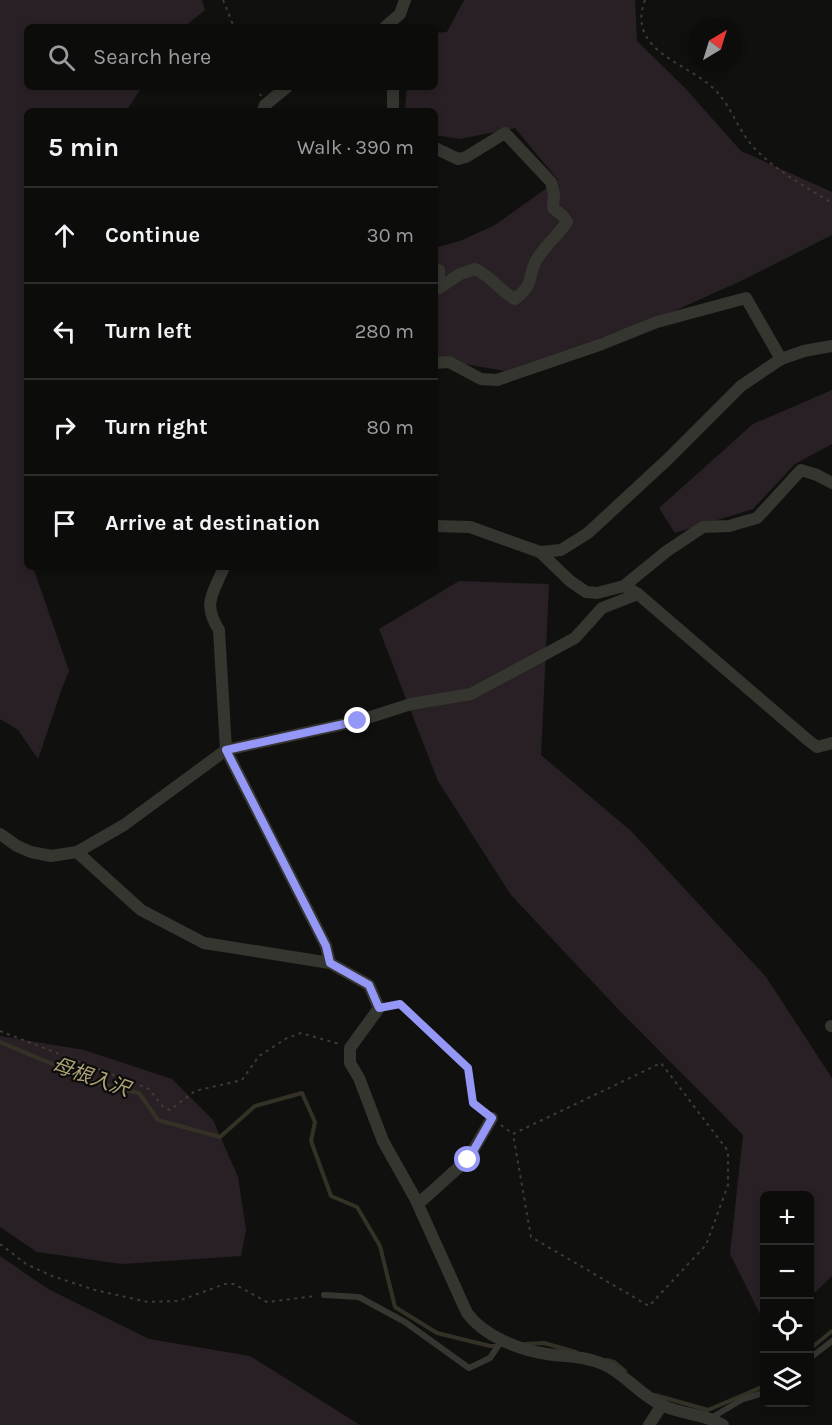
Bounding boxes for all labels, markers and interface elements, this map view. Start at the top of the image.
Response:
north arrow [688,18,742,72]
search box [24,24,438,90]
icon: search [45,41,78,74]
text: Search here [93,44,211,70]
text: 5 min [48,132,119,163]
text: Walk · 390 m [297,136,414,159]
icon: ahead [48,219,81,252]
text: Continue [105,222,200,248]
text: 30 m [367,224,414,247]
icon: left [48,315,81,348]
text: Turn left [105,318,192,344]
text: 280 m [355,320,414,343]
icon: right [48,411,81,444]
text: Turn right [105,414,208,440]
text: 80 m [366,416,414,439]
icon: arrive [48,507,81,540]
text: Arrive at destination [105,510,320,536]
route end [344,707,370,733]
water label: 母根入沢 [49,1053,135,1102]
route start [454,1146,480,1172]
map controls [760,1191,814,1407]
button: + [760,1191,814,1245]
button: − [760,1245,814,1299]
button: locate [760,1299,814,1353]
button: layers [760,1353,814,1407]

